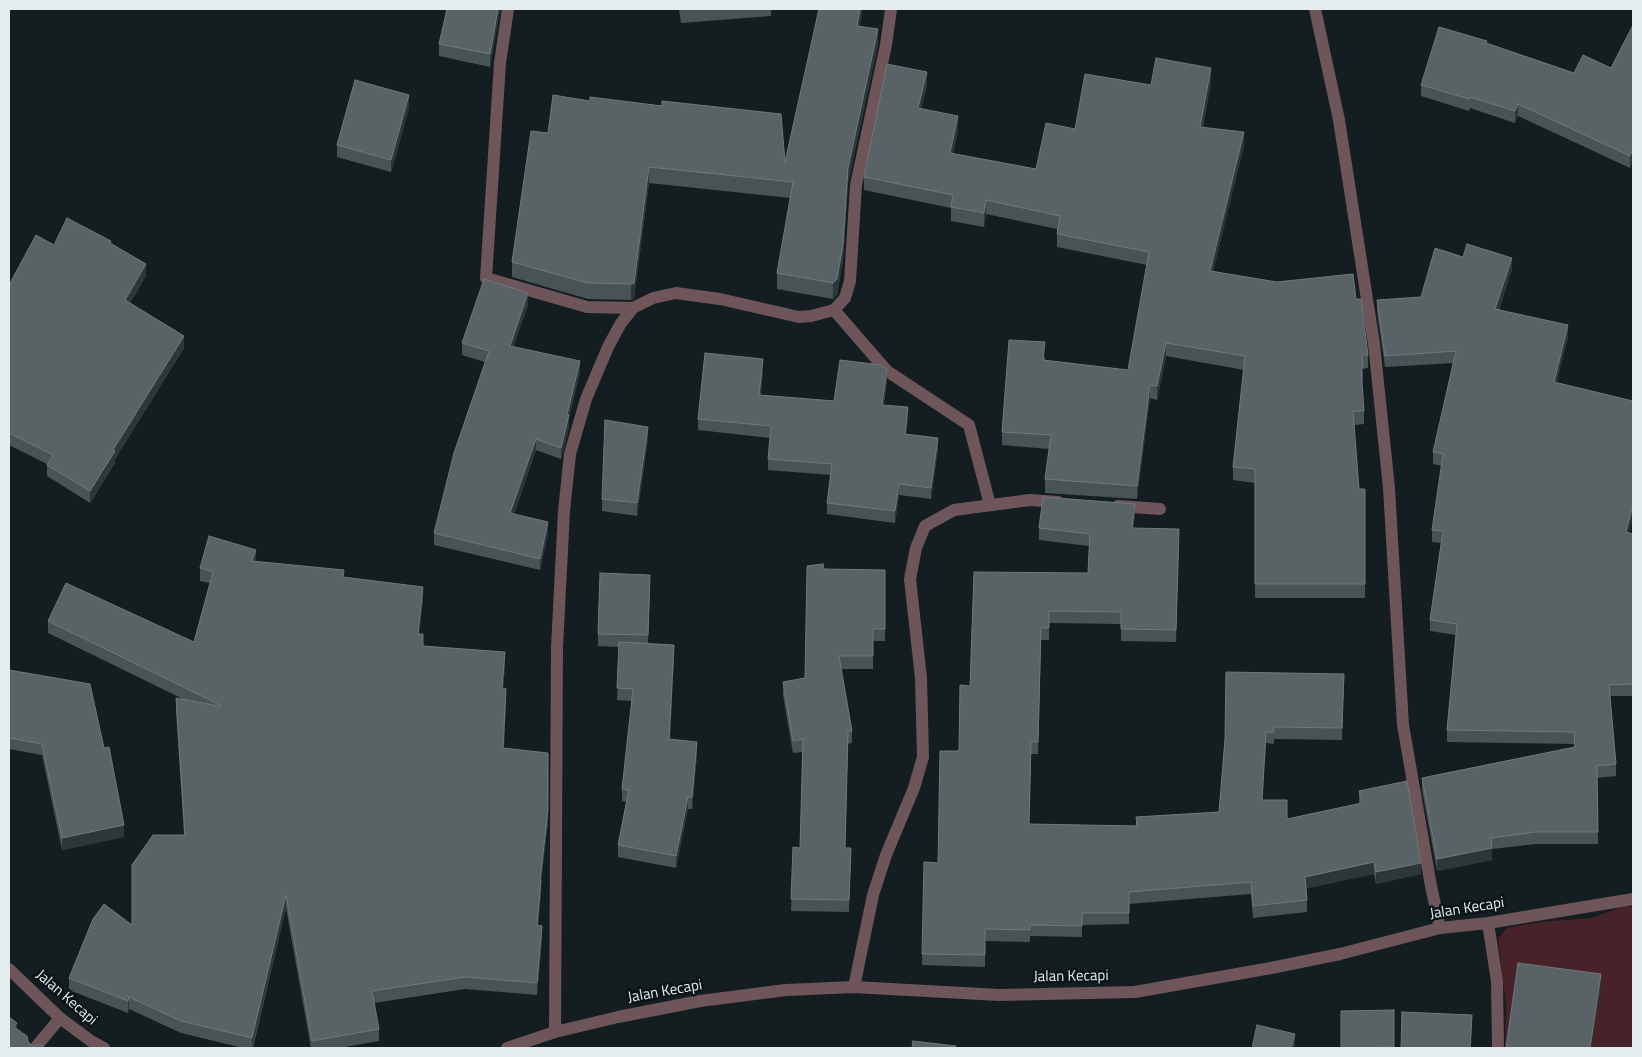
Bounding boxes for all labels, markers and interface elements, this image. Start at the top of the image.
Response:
street label: Jalan Kecapi [1428,894,1506,924]
street label: Jalan Kecapi [32,967,100,1029]
street label: Jalan Kecapi [1033,967,1109,987]
street label: Jalan Kecapi [626,977,704,1007]

